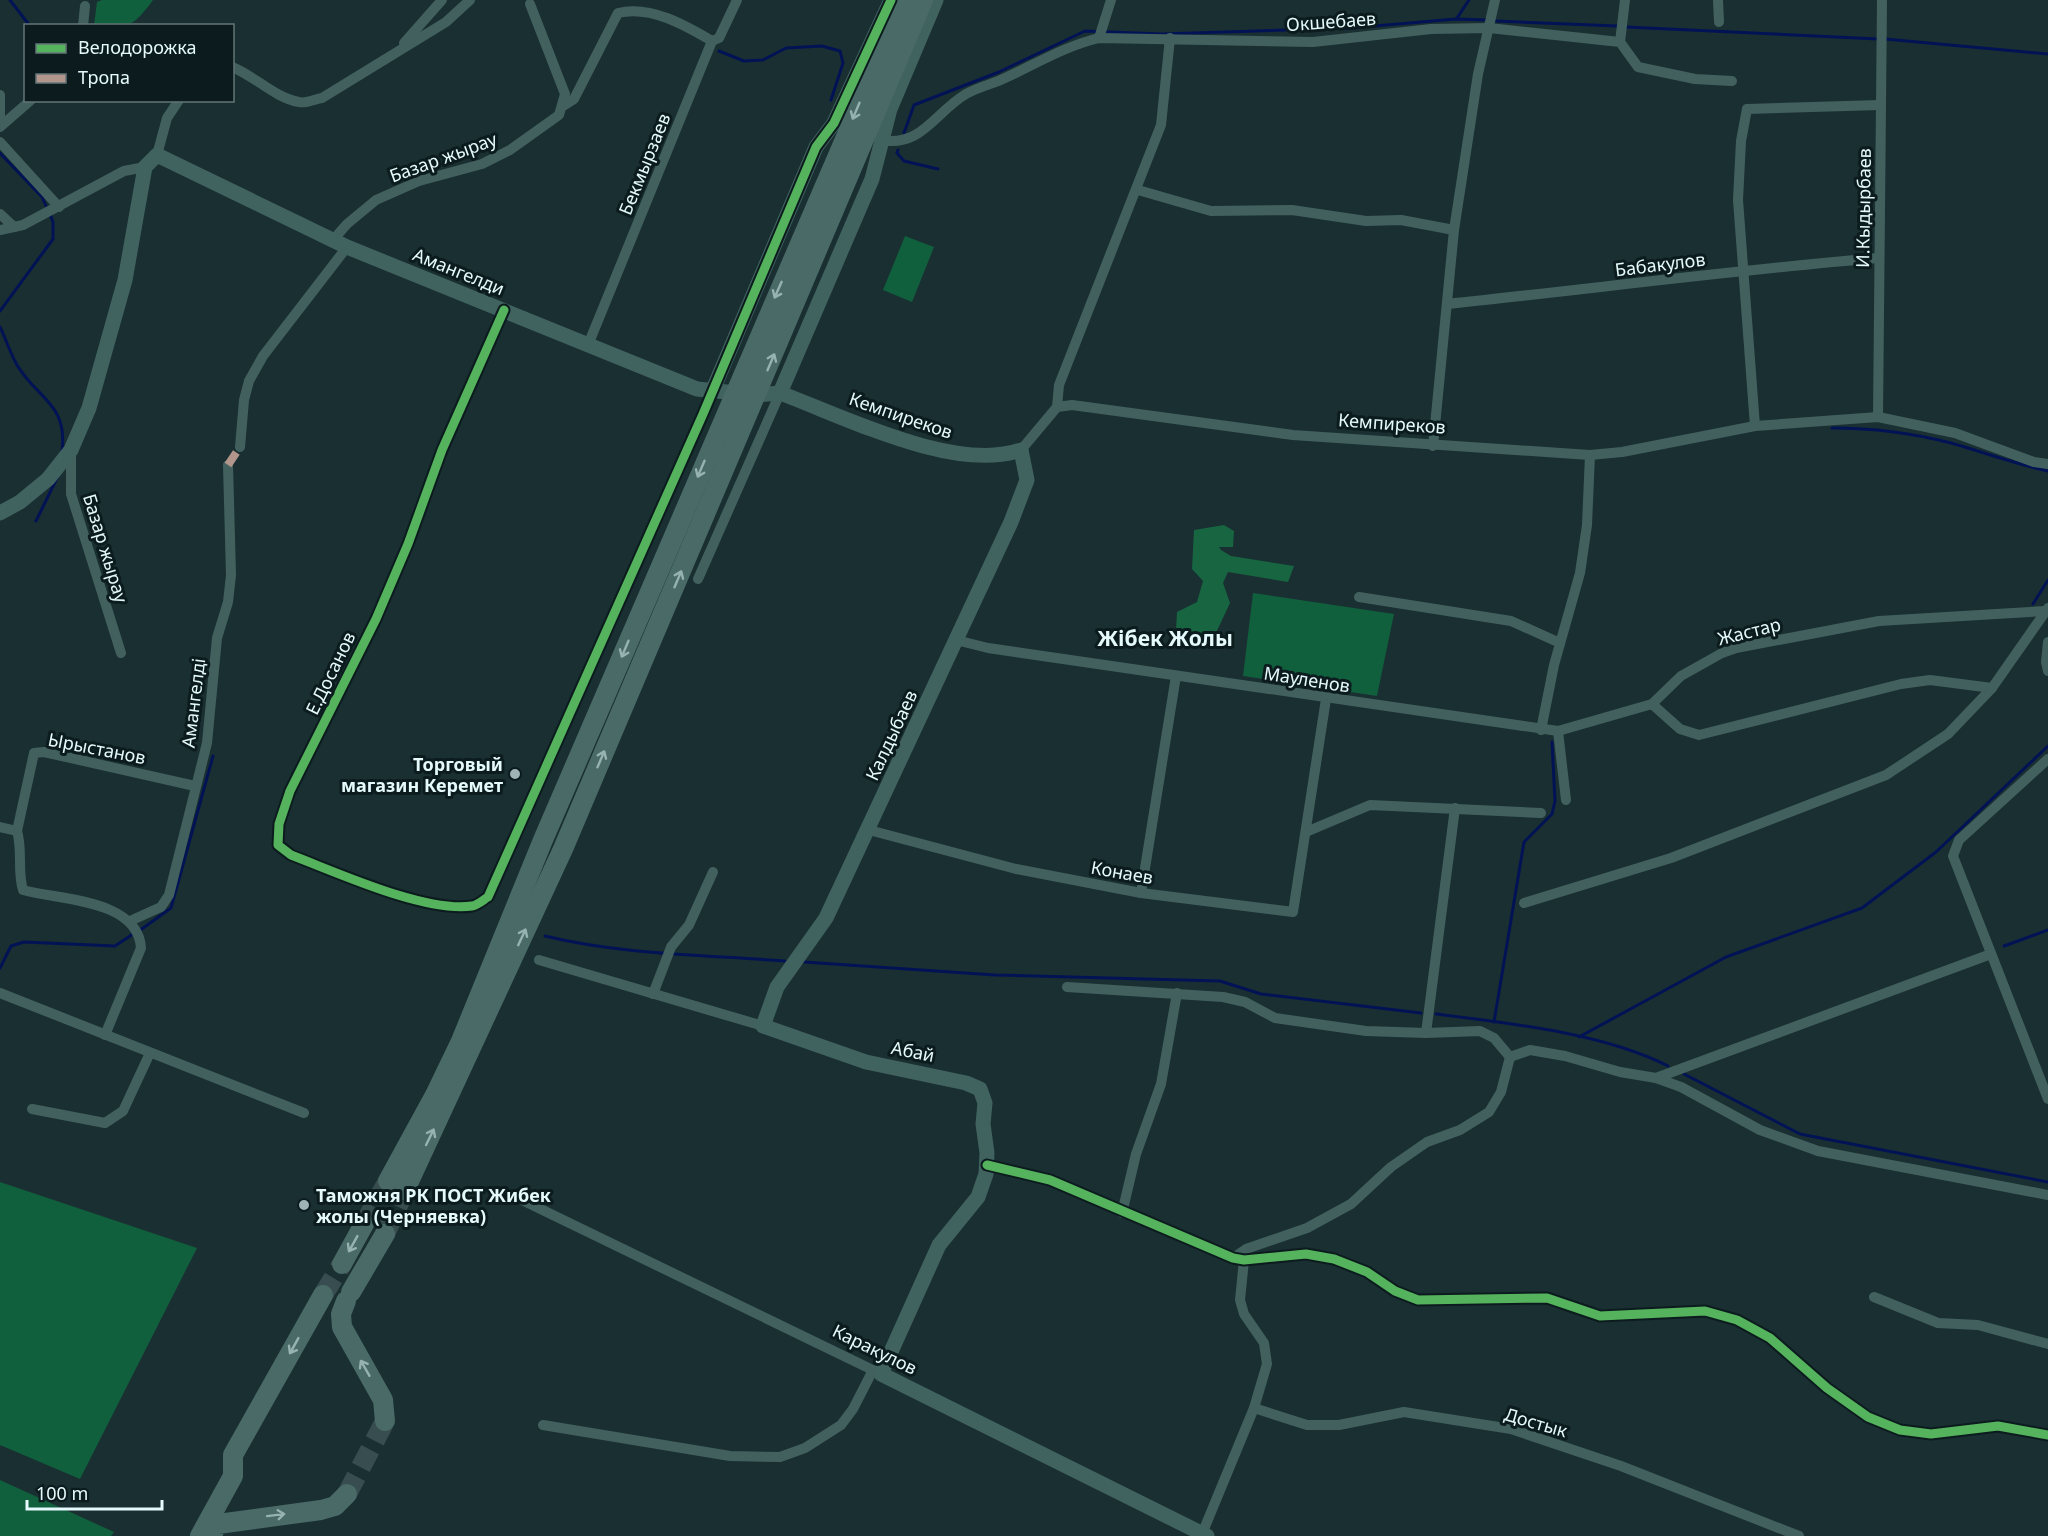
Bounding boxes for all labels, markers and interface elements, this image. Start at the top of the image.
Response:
street label: Окшебаев [1285,6,1377,36]
legend [24,24,234,102]
text: Велодорожка [78,35,196,59]
text: Тропа [78,65,130,89]
one-way arrow [850,102,861,120]
street label: Бекмырзаев [613,110,675,218]
street label: Базар жырау [386,126,501,188]
street label: И.Кыдырбаев [1850,148,1876,268]
street label: Амангелди [410,242,508,300]
street label: Бабакулов [1613,247,1707,281]
one-way arrow [772,281,783,299]
one-way arrow [766,353,777,371]
street label: Кемпиреков [846,386,956,444]
street label: Кемпиреков [1337,407,1447,439]
one-way arrow [695,460,707,478]
street label: Базар жырау [78,491,134,606]
one-way arrow [672,571,684,589]
street label: Жастар [1715,612,1783,650]
district label: Жібек Жолы [1097,624,1233,652]
street label: Е.Досанов [300,628,360,718]
one-way arrow [618,639,630,657]
street label: Амангелді [176,657,210,749]
street label: Мауленов [1262,660,1352,698]
street label: Калдыбаев [860,686,922,784]
street label: Ырыстанов [46,727,148,769]
one-way arrow [597,750,608,768]
place label: Торговый магазин Керемет [341,752,503,797]
marker: Торговый магазин Керемет [508,767,522,781]
street label: Конаев [1089,855,1155,889]
one-way arrow [516,928,528,946]
street label: Абай [889,1035,937,1067]
one-way arrow [424,1129,436,1147]
place label: Таможня РК ПОСТ Жибек жолы (Черняевка) [316,1183,551,1228]
marker: Таможня РК ПОСТ Жибек жолы (Черняевка) [297,1198,311,1212]
one-way arrow [347,1235,358,1253]
street label: Каракулов [829,1318,921,1380]
one-way arrow [288,1337,299,1355]
one-way arrow [358,1360,370,1377]
street label: Достык [1502,1402,1571,1443]
scale bar [27,1473,162,1511]
text: 100 m [36,1481,88,1505]
one-way arrow [265,1510,285,1521]

